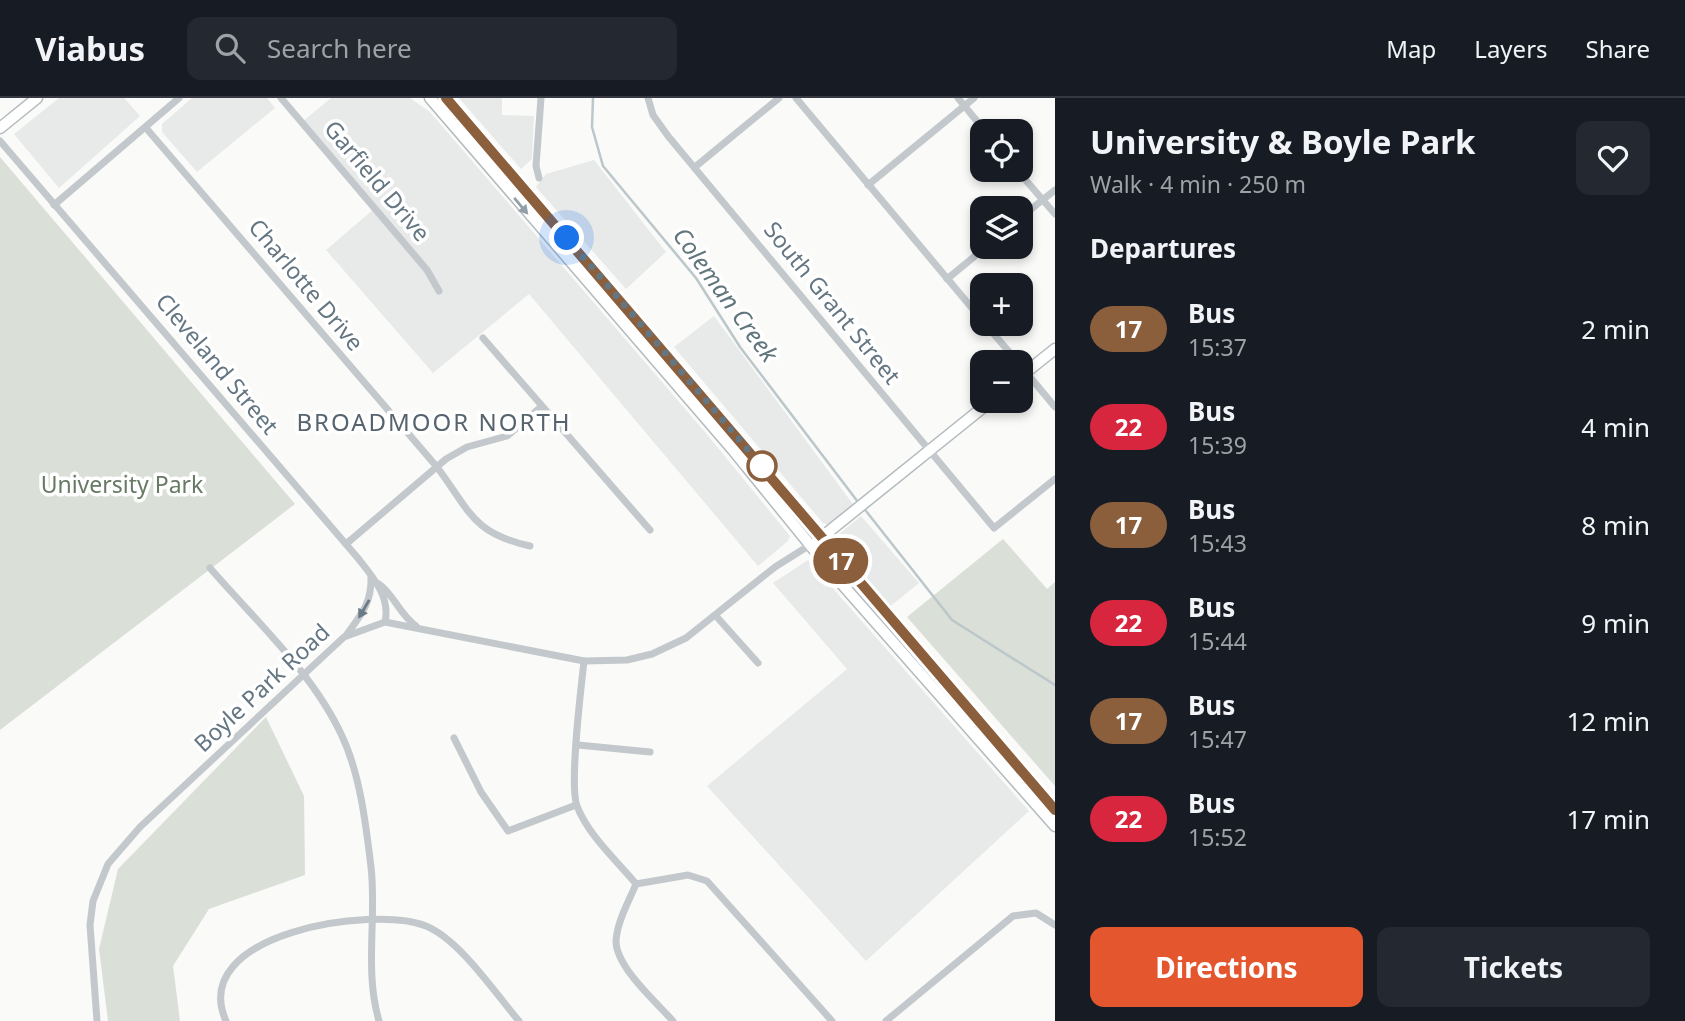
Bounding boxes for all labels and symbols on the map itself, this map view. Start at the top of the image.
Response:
street label: Garfield Drive [318,113,438,248]
one-way arrow [514,197,529,215]
street label: Charlotte Drive [242,211,372,357]
street label: South Grant Street [757,214,908,390]
your location [549,220,584,255]
water label: Coleman Creek [666,220,787,369]
street label: Cleveland Street [149,286,286,441]
district label: BROADMOOR NORTH [296,405,572,438]
unlabelled marker [747,451,777,481]
park label: University Park [41,468,204,500]
line badge: 17 [810,538,872,584]
one-way arrow [358,599,370,618]
street label: Boyle Park Road [186,616,336,759]

